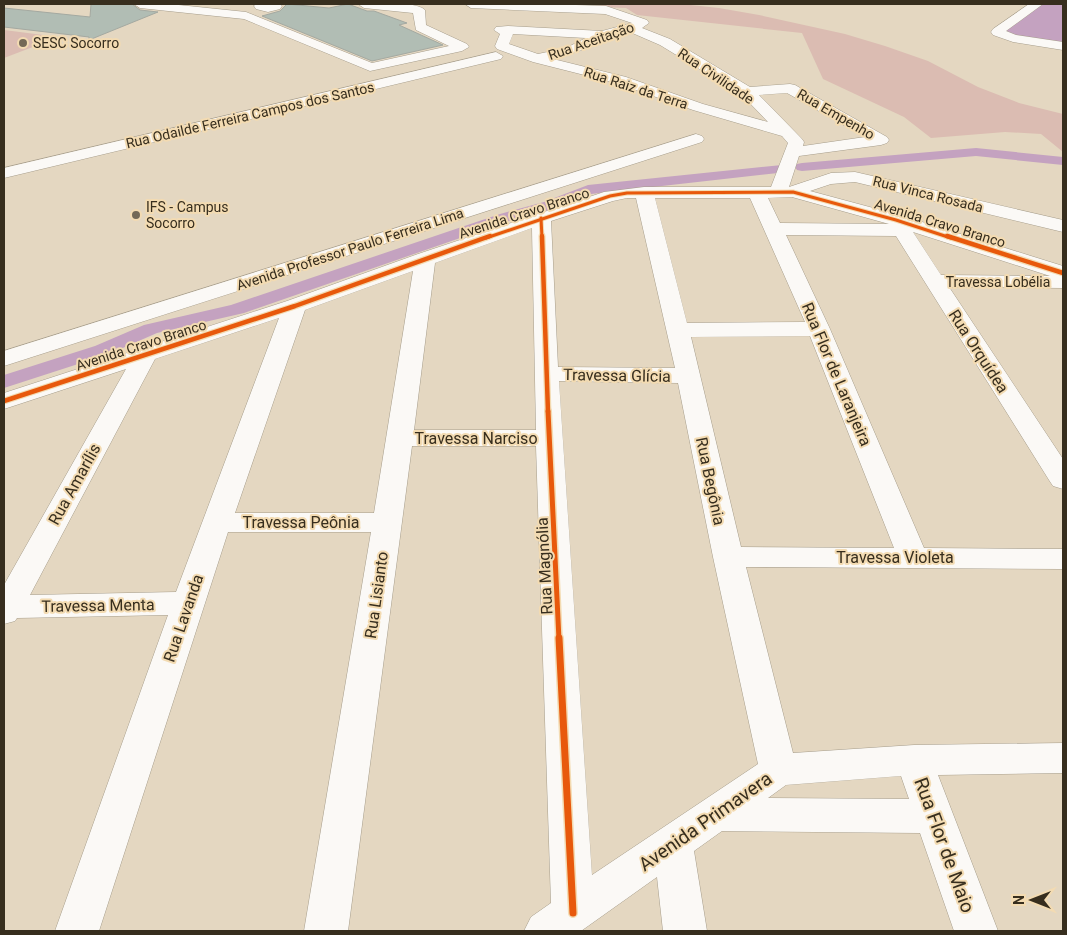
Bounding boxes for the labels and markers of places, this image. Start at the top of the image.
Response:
place label: SESC Socorro [33,35,119,51]
marker: SESC Socorro [17,37,29,49]
place label: IFS - Campus Socorro [146,199,228,231]
marker: IFS - Campus Socorro [130,209,142,221]

